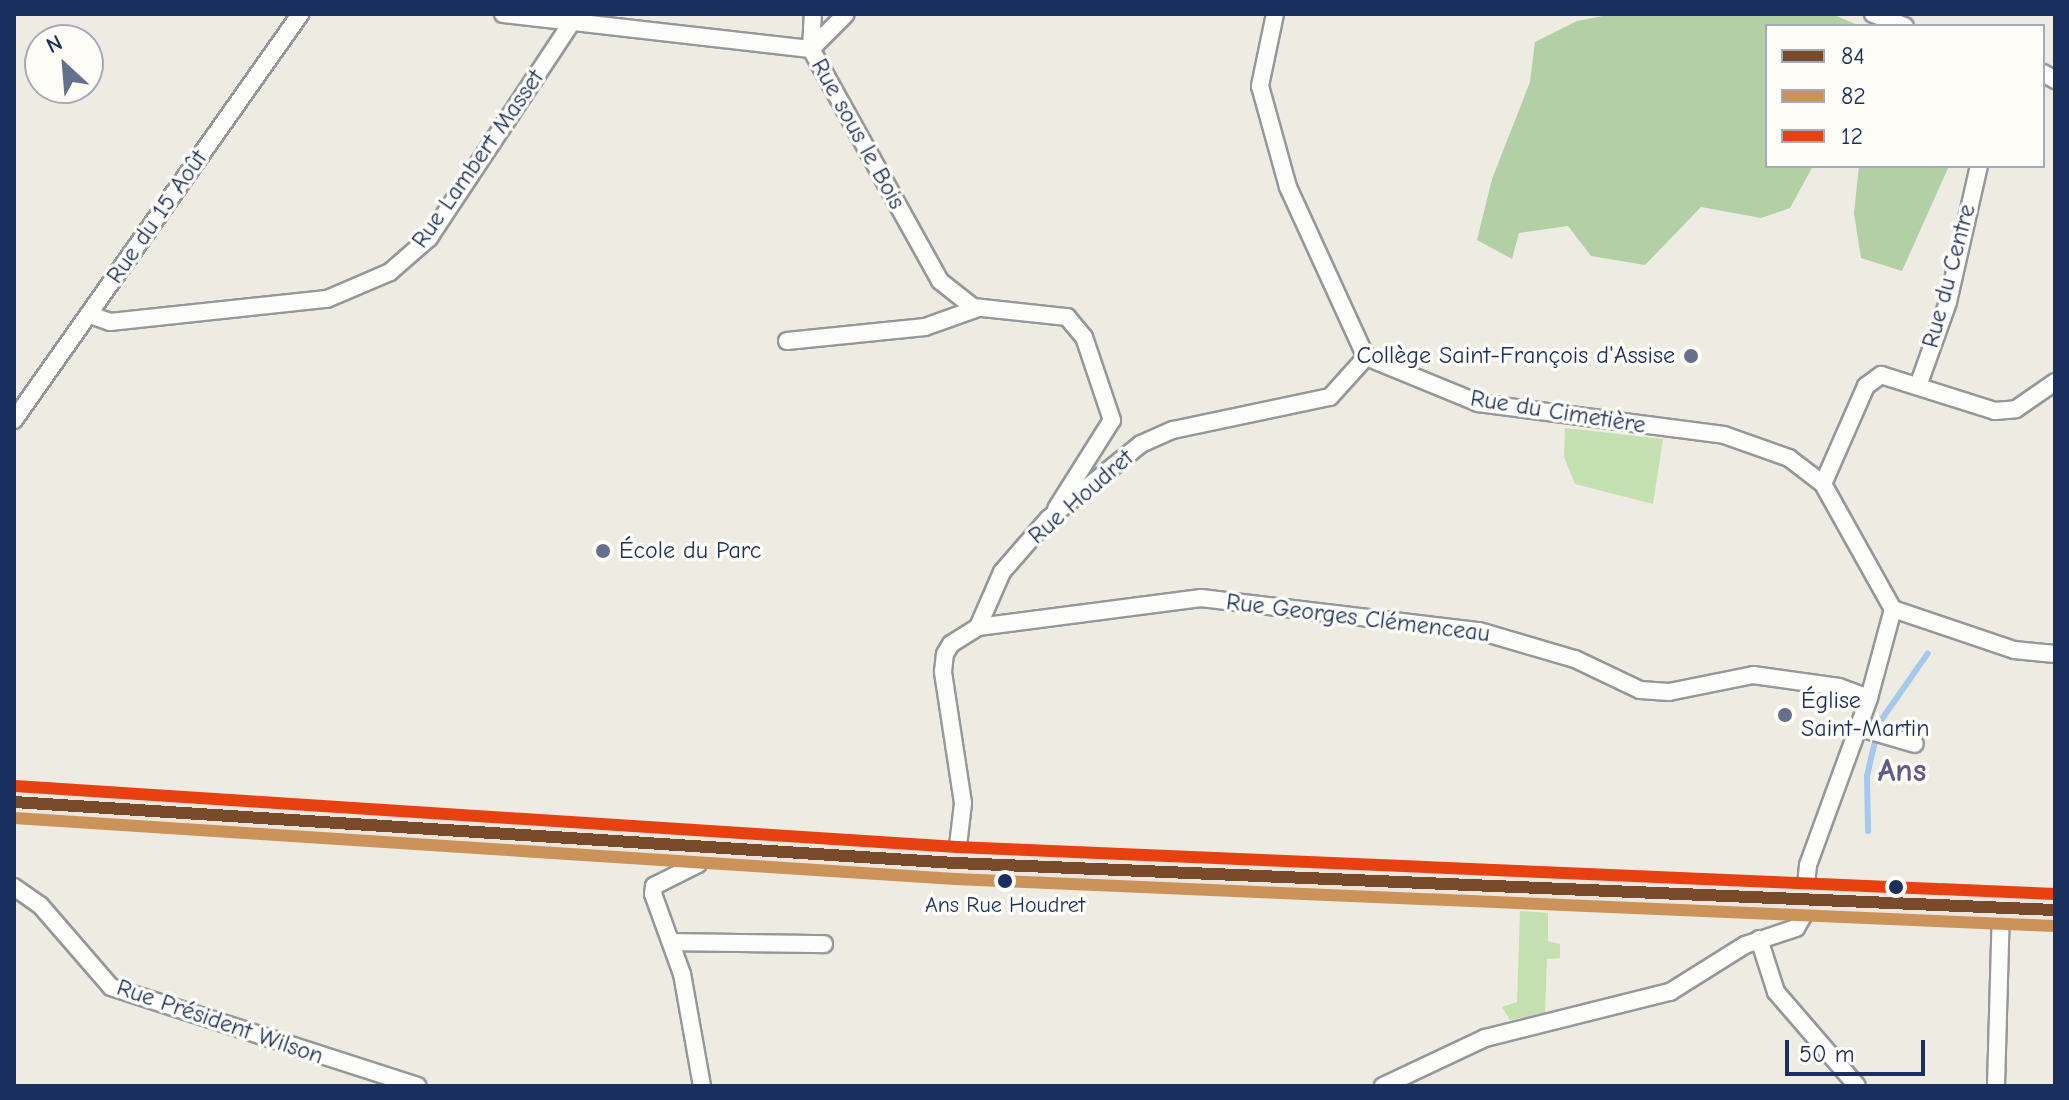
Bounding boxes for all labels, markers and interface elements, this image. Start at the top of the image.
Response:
north arrow [24,24,104,104]
legend [1765,24,2045,168]
text: N [42,29,67,59]
text: 84 [1841,42,1865,70]
street label: Rue sous le Bois [805,54,911,214]
street label: Rue Lambert Masset [406,64,550,254]
text: 82 [1841,82,1866,110]
text: 12 [1841,122,1863,150]
street label: Rue du 15 Août [100,145,214,289]
street label: Rue du Centre [1916,201,1982,351]
place label: Collège Saint-François d'Assise [1356,342,1675,370]
marker: Collège Saint-François d'Assise [1682,347,1700,365]
street label: Rue du Cimetière [1468,384,1648,440]
street label: Rue Houdret [1023,444,1139,550]
place label: École du Parc [619,537,761,565]
marker: École du Parc [594,542,612,560]
street label: Rue Georges Clémenceau [1225,588,1491,648]
place label: Église Saint-Martin [1801,687,1929,743]
marker: Église Saint-Martin [1776,706,1794,724]
district label: Ans [1878,752,1926,790]
marker: Ans Rue Houdret [997,873,1013,889]
unlabelled marker [1888,879,1904,895]
place label: Ans Rue Houdret [925,893,1085,919]
street label: Rue Président Wilson [113,973,327,1071]
scale bar [1789,1024,1929,1074]
text: 50 m [1799,1040,1855,1068]

